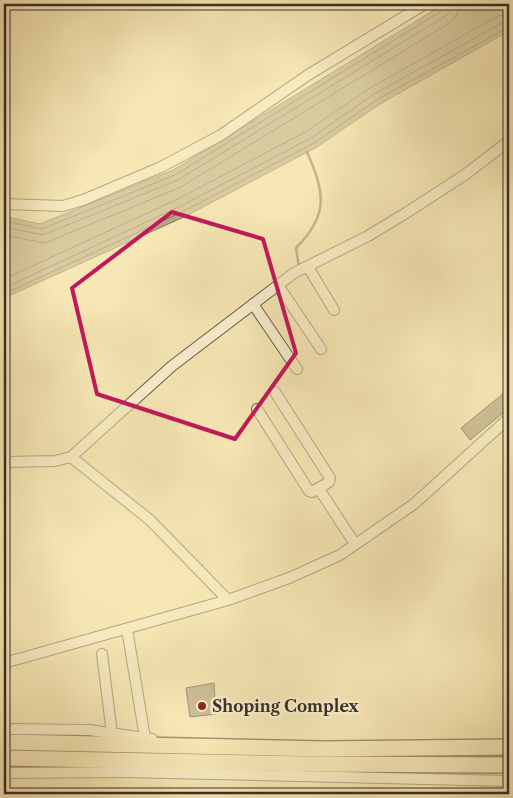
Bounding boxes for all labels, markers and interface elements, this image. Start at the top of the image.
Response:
place label: Shoping Complex [212,696,359,716]
marker: Shoping Complex [196,700,208,712]

